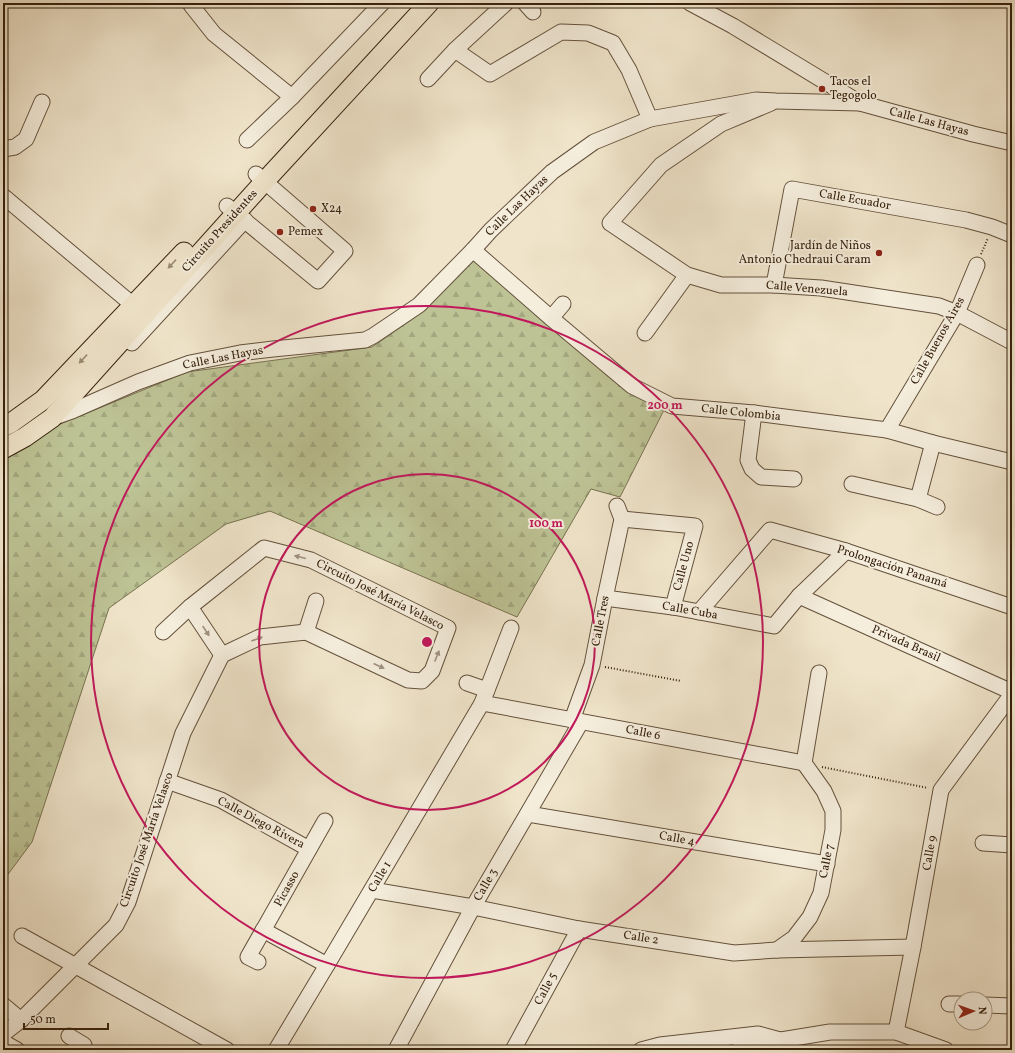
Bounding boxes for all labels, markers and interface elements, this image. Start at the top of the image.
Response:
place label: Tacos el Tegogolo [830,74,877,104]
marker: Tacos el Tegogolo [817,84,827,94]
street label: Calle Las Hayas [888,104,970,140]
street label: Calle Las Hayas [482,172,552,240]
street label: Circuito Presidentes [179,186,261,276]
street label: Calle Ecuador [818,186,892,214]
place label: X24 [321,201,342,217]
marker: X24 [308,204,318,214]
place label: Pemex [288,224,323,240]
marker: Pemex [275,227,285,237]
place label: Jardín de Niños Antonio Chedraui Caram [739,238,871,268]
marker: Jardín de Niños Antonio Chedraui Caram [874,248,884,258]
one-way arrow [167,259,177,269]
street label: Calle Venezuela [765,277,849,301]
street label: Calle Buenos Aires [907,294,969,388]
street label: Calle Las Hayas [181,342,265,374]
one-way arrow [78,354,87,364]
text: 200 m [647,398,683,414]
street label: Calle Colombia [700,401,782,425]
text: 100 m [529,516,563,532]
street label: Calle Uno [670,539,698,593]
street label: Prolongación Panamá [835,542,949,592]
one-way arrow [294,554,306,560]
street label: Circuito José María Velasco [313,556,447,634]
street label: Calle Tres [588,594,614,648]
street label: Calle Cuba [661,598,719,624]
street label: Privada Brasil [869,622,943,667]
one-way arrow [202,626,210,636]
centre of rings [420,635,434,649]
one-way arrow [252,636,264,642]
one-way arrow [435,650,441,662]
one-way arrow [373,663,385,669]
street label: Calle 6 [624,722,662,744]
street label: Circuito José María Velasco [116,770,178,910]
street label: Calle Diego Rivera [215,793,308,853]
street label: Calle 4 [658,828,696,850]
street label: Calle 9 [919,834,941,872]
street label: Calle 7 [816,842,838,880]
street label: Calle 1 [364,858,396,896]
street label: Calle 3 [470,866,502,904]
street label: Picasso [271,868,303,910]
street label: Calle 2 [622,927,660,949]
street label: Calle 5 [531,970,561,1008]
north arrow [953,991,993,1031]
scale bar [24,1005,108,1031]
text: N [974,1006,989,1015]
text: 50 m [30,1012,56,1028]

